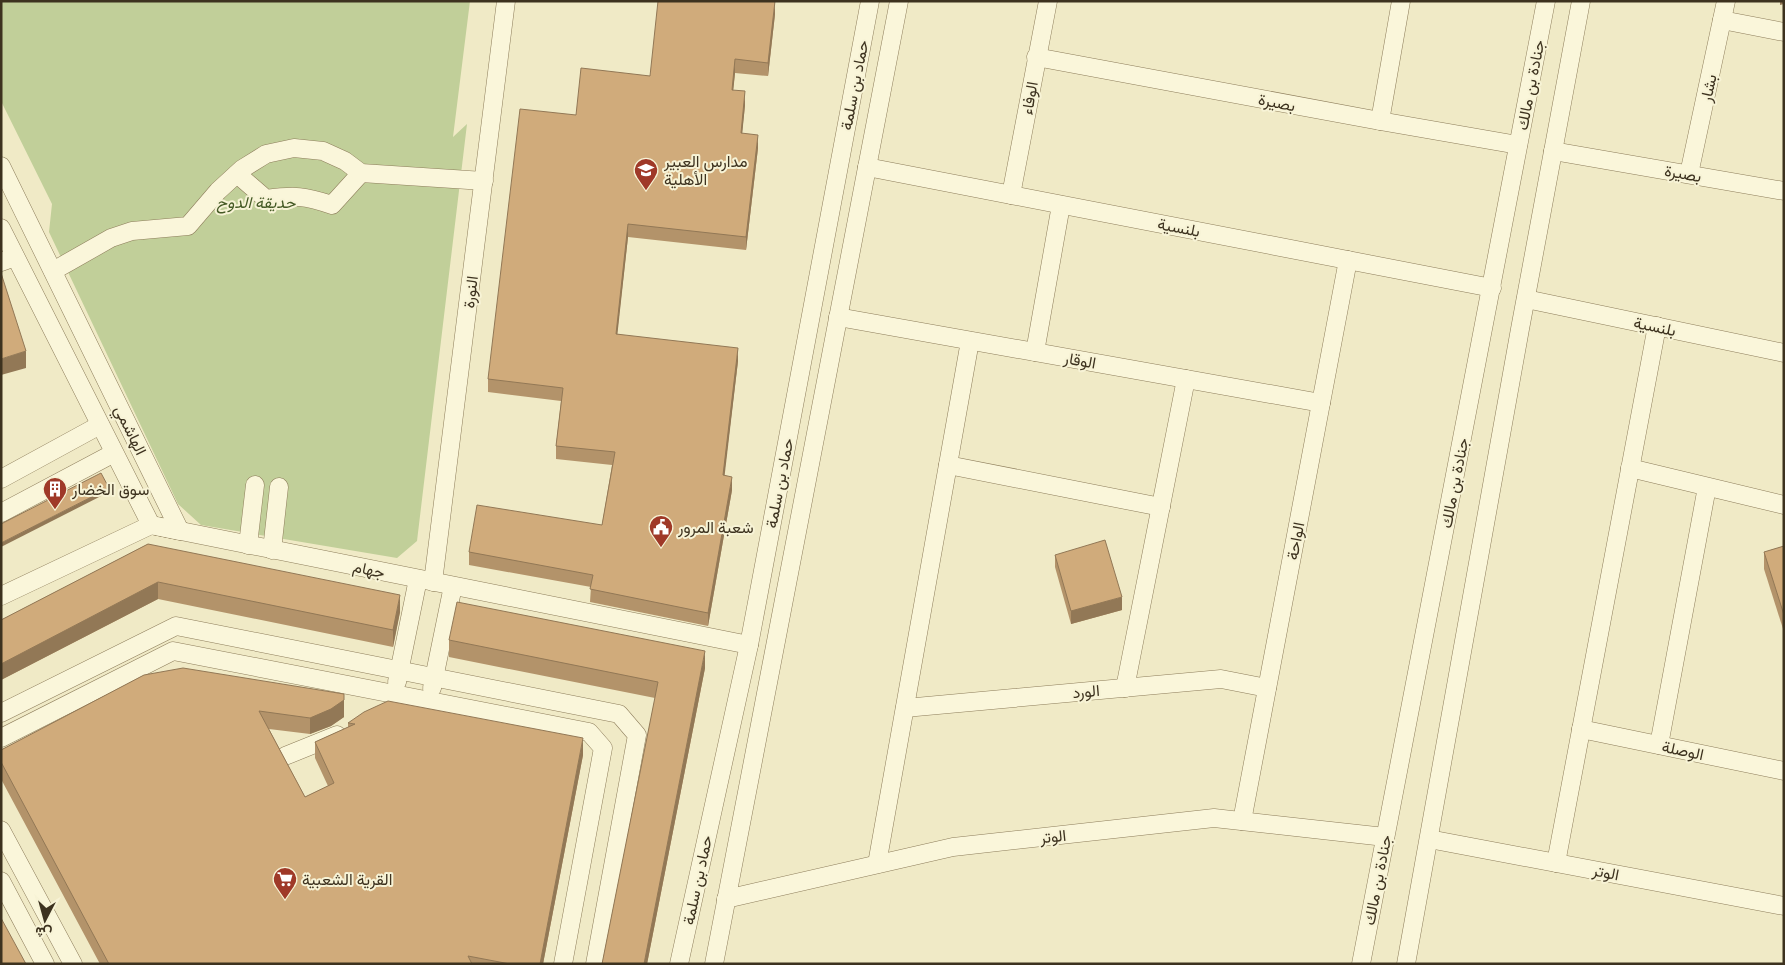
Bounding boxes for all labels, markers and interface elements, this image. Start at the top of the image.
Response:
street label: حماد بن سلمة [835,38,876,132]
street label: جنادة بن مالك [1510,38,1552,132]
street label: بشار [1694,72,1724,105]
street label: الوفاء [1015,80,1045,117]
street label: بصيرة [1256,88,1297,118]
place label: مدارس العبير الأهلية [663,150,747,192]
school or university icon: مدارس العبير الأهلية [633,157,659,191]
street label: بصيرة [1662,159,1703,189]
park label: حديقة الدوح [217,191,297,215]
street label: بلنسية [1156,212,1202,244]
street label: النورة [457,275,485,310]
street label: بلنسية [1631,311,1678,343]
street label: الوقار [1061,346,1098,376]
street label: الهاشمي [107,401,152,460]
street label: حماد بن سلمة [760,436,801,530]
street label: جنادة بن مالك [1434,436,1476,530]
building icon: سوق الخضار [42,476,68,510]
place label: سوق الخضار [71,478,149,502]
public building icon: شعبة المرور [648,514,674,548]
place label: شعبة المرور [677,516,754,540]
street label: الواحة [1281,520,1311,562]
street label: جهام [350,555,387,585]
street label: الورد [1071,679,1101,705]
street label: الوصلة [1660,735,1706,767]
street label: الوتر [1038,824,1068,850]
street label: حماد بن سلمة [677,833,719,927]
street label: جنادة بن مالك [1357,833,1399,927]
street label: الوتر [1590,858,1621,887]
supermarket icon: القرية الشعبية [272,866,298,900]
place label: القرية الشعبية [302,868,392,892]
north arrow [20,895,70,945]
text: ش [34,921,53,944]

